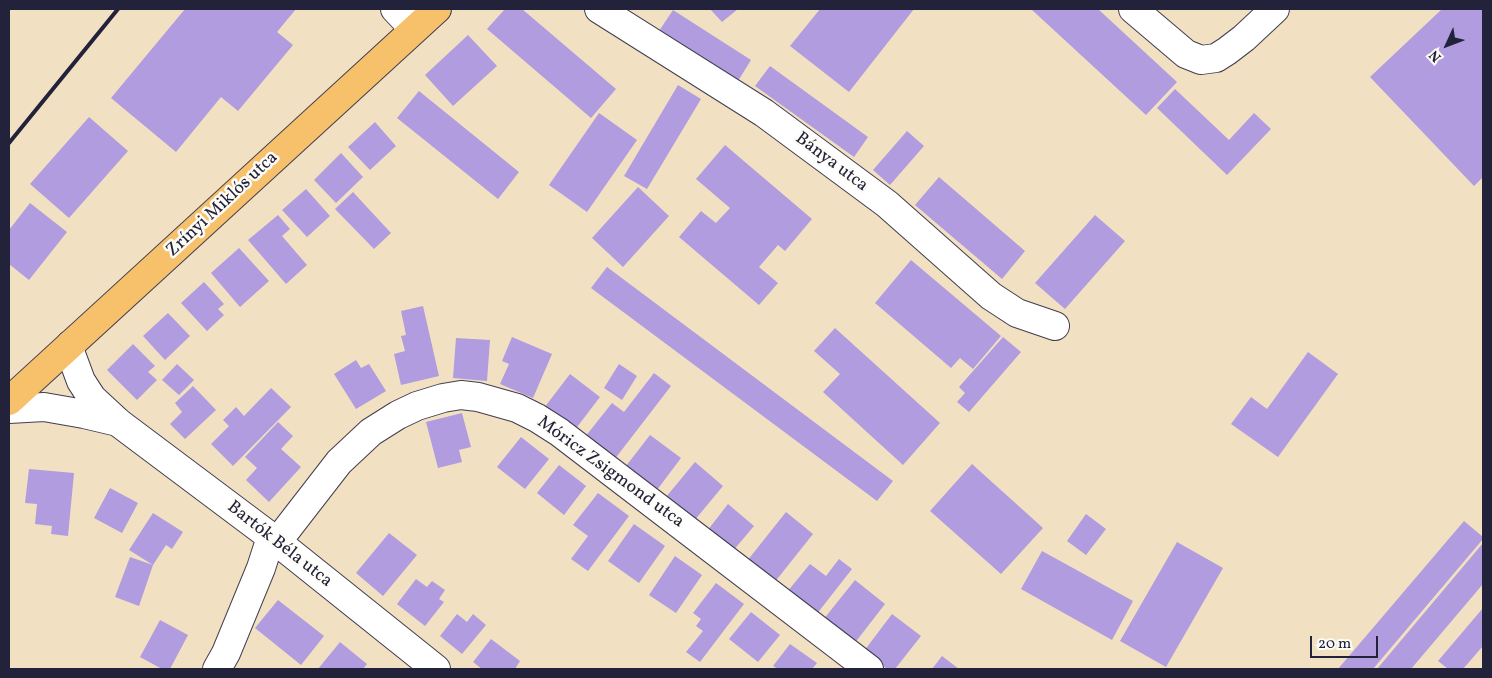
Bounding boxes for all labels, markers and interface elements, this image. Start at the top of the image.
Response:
north arrow [1422,20,1472,70]
text: N [1425,45,1446,66]
street label: Bánya utca [790,129,872,197]
street label: Zrínyi Miklós utca [163,148,283,262]
street label: Móricz Zsigmond utca [532,412,688,534]
street label: Bartók Béla utca [222,497,336,593]
scale bar [1312,626,1380,658]
text: 20 m [1318,634,1351,655]

